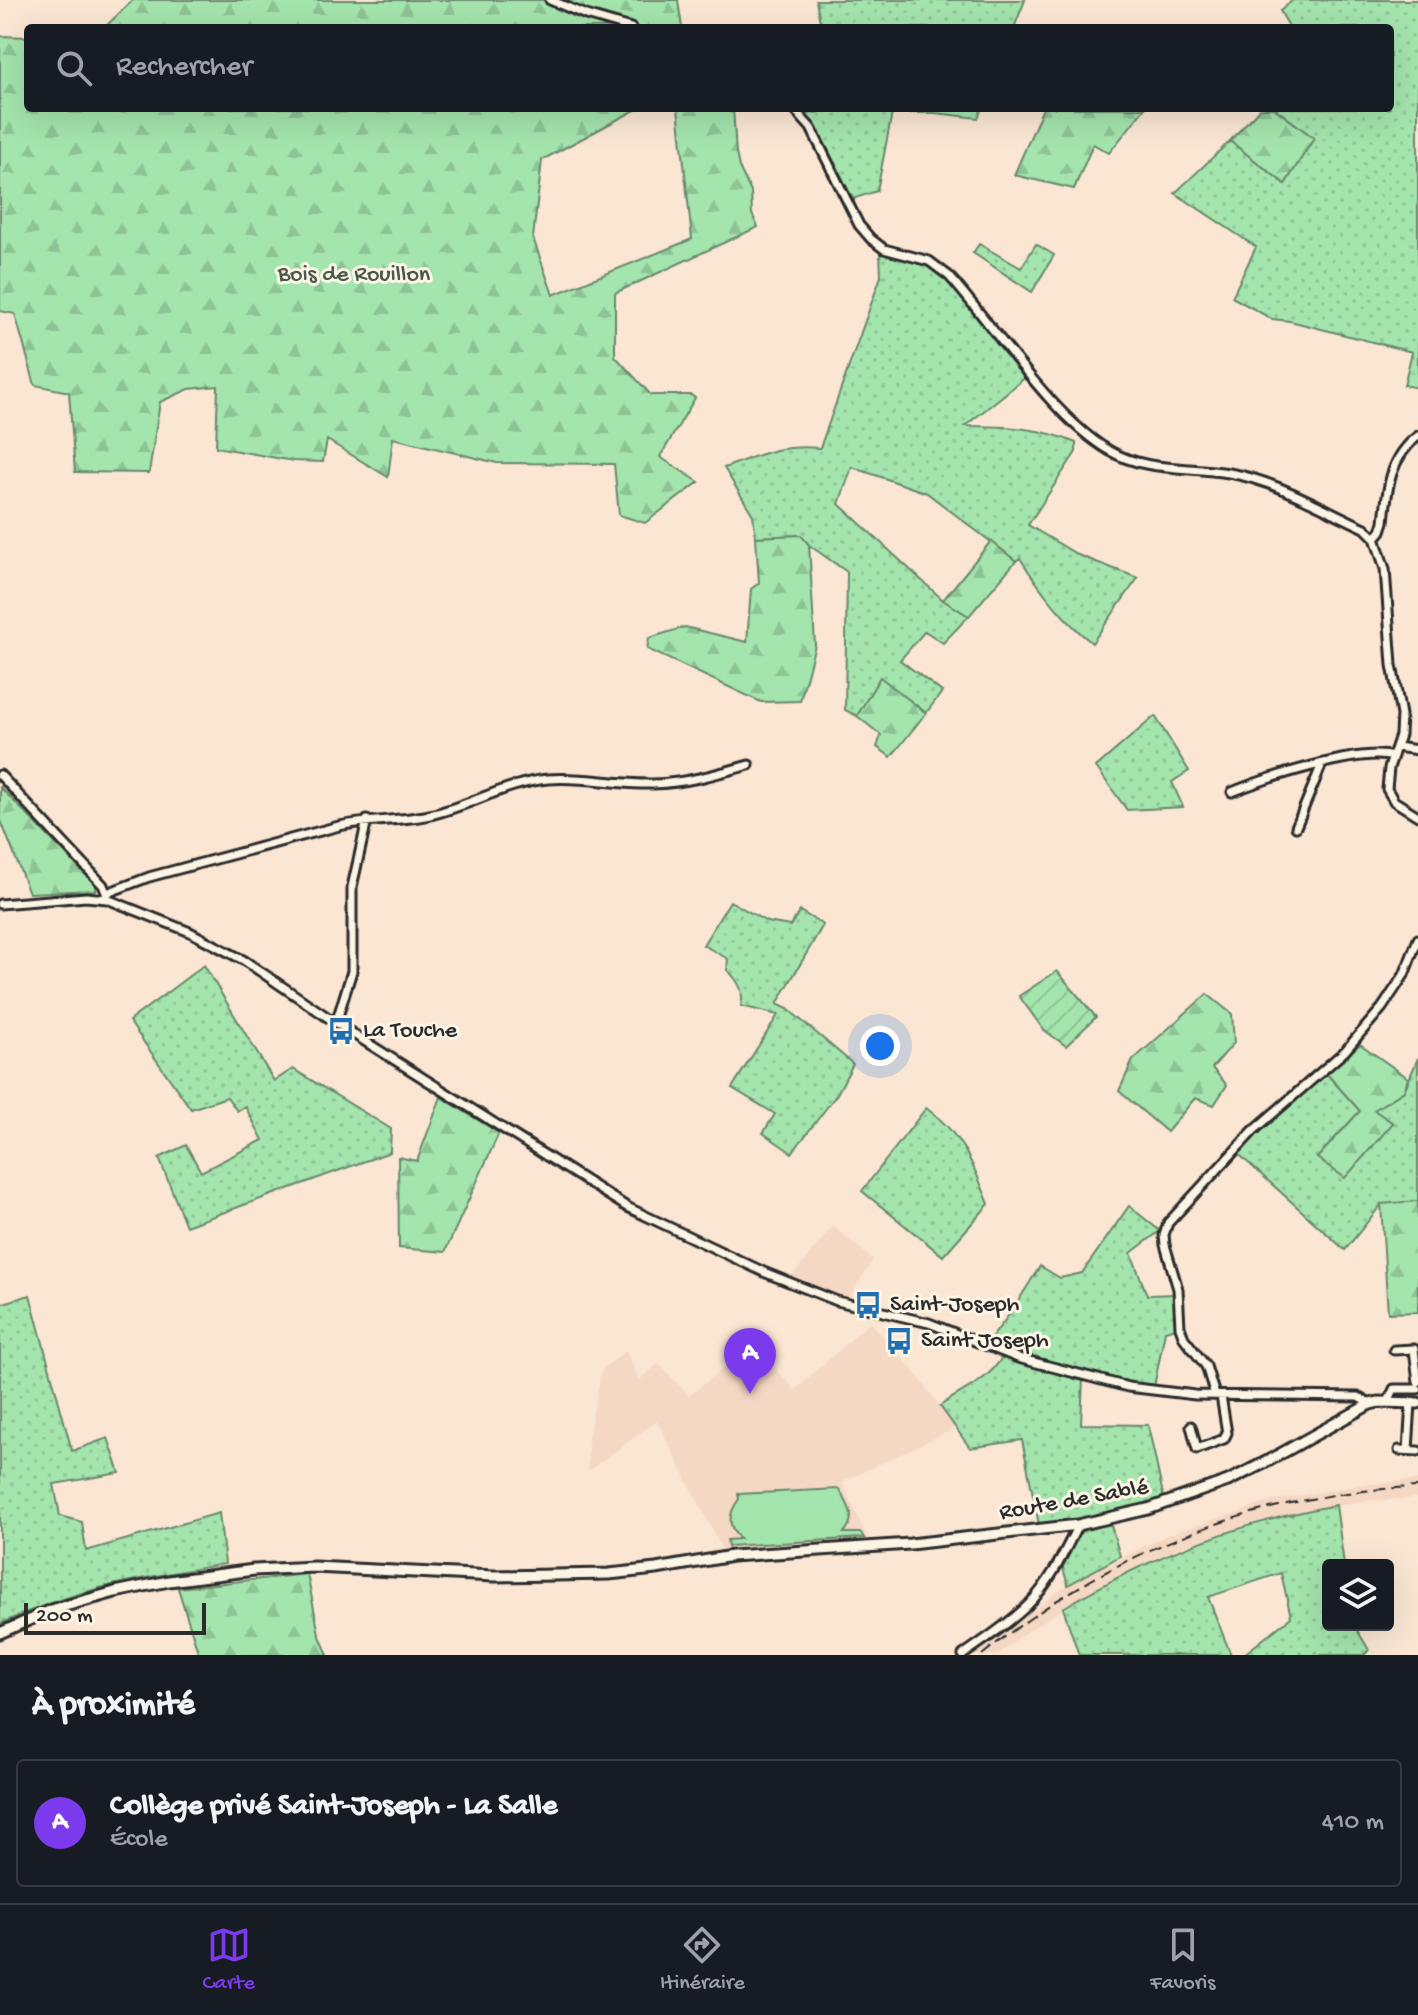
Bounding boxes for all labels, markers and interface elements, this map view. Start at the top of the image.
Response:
search box [24,24,1394,112]
icon: search [52,46,96,90]
text: Rechercher [116,51,252,86]
park label: Bois de Rouillon [277,261,431,290]
bus stop icon: La Touche [326,1016,356,1046]
place label: La Touche [363,1017,458,1046]
your location [860,1026,900,1066]
bus stop icon: Saint-Joseph [853,1290,883,1320]
place label: Saint-Joseph [890,1291,1020,1320]
bus stop icon: Saint Joseph [884,1326,914,1356]
place label: Saint Joseph [921,1327,1049,1356]
pin: A [724,1328,776,1394]
street label: Route de Sablé [997,1473,1152,1528]
map controls [1322,1559,1394,1631]
button: layers [1322,1559,1394,1631]
scale bar [24,1599,206,1635]
text: 200 m [36,1604,93,1630]
text: À proximité [32,1687,195,1727]
text: Collège privé Saint-Joseph - La Salle [110,1790,557,1825]
text: A [52,1808,68,1839]
text: 410 m [1322,1808,1384,1839]
text: École [110,1825,168,1856]
tab: Carte [203,1923,255,1997]
tab: Itinéraire [660,1923,745,1997]
tab: Favoris [1150,1923,1215,1997]

